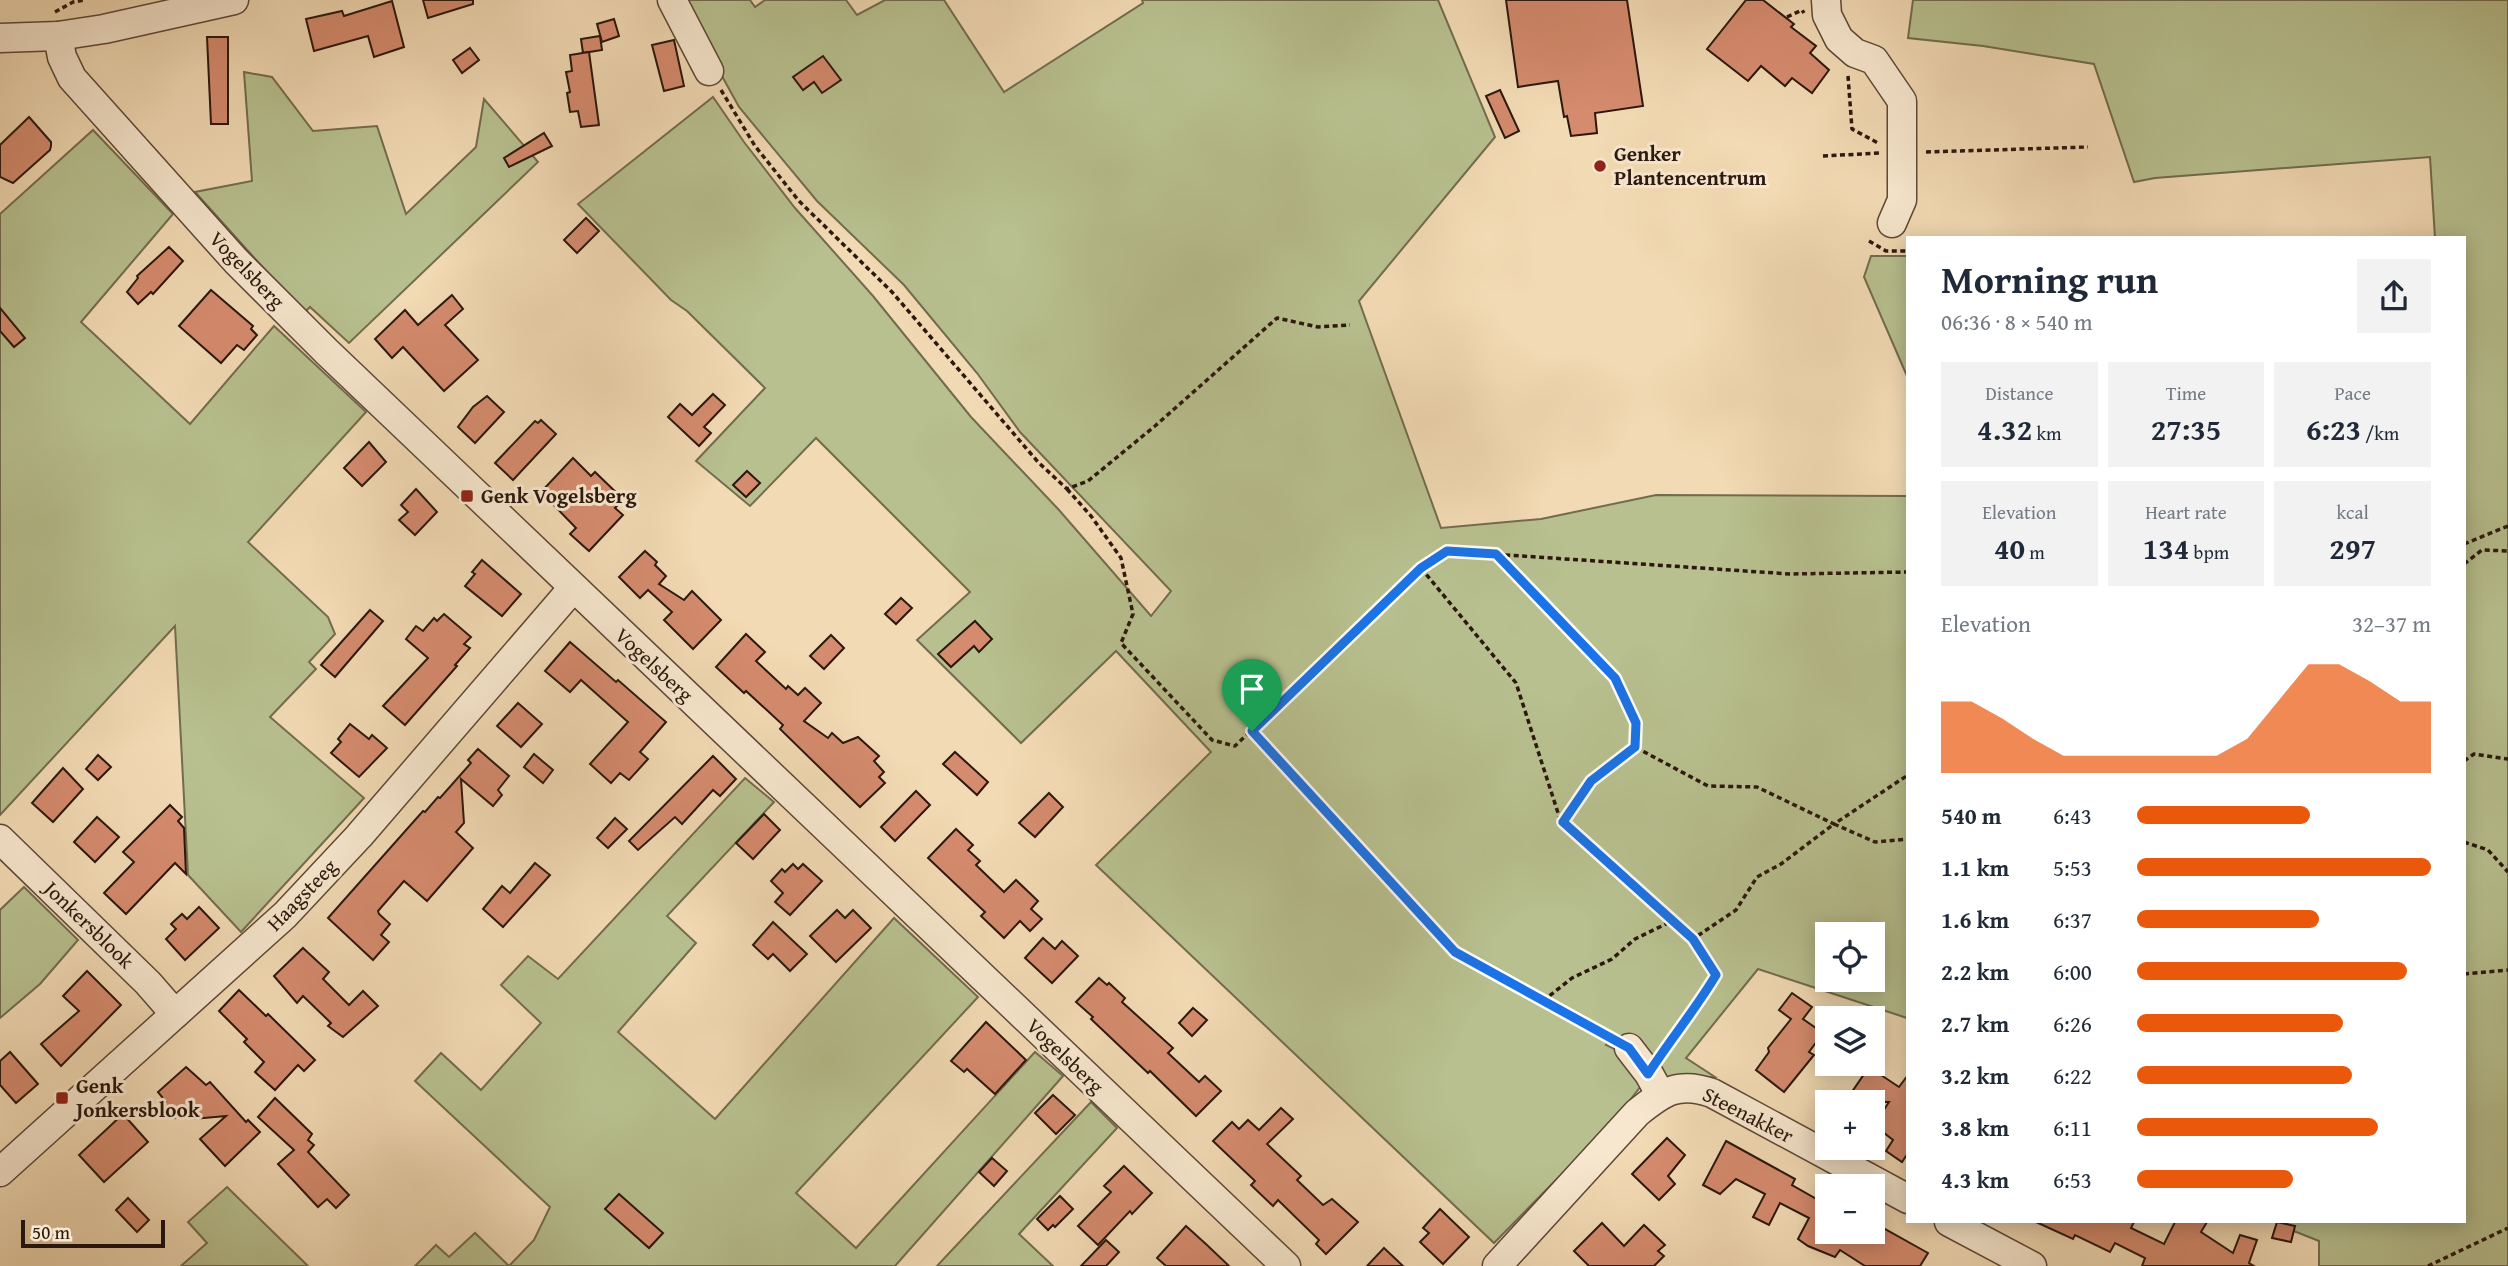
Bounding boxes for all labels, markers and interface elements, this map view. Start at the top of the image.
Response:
place label: Genker Plantencentrum [1614,138,1767,193]
marker: Genker Plantencentrum [1592,158,1608,174]
street label: Vogelsberg [202,224,293,316]
text: Morning run [1941,251,2158,307]
button: share [2357,259,2431,333]
text: 06:36 · 8 × 540 m [1941,305,2093,338]
text: Distance [1985,379,2053,407]
text: Time [2166,379,2206,407]
text: Pace [2334,379,2371,407]
text: 4.32 [1977,407,2032,451]
text: 27:35 [2151,407,2221,451]
text: 6:23 [2306,407,2361,451]
text: km [2032,419,2062,447]
text: /km [2361,419,2399,447]
place label: Genk Vogelsberg [481,480,637,511]
marker: Genk Vogelsberg [459,488,475,504]
text: Elevation [1982,498,2057,526]
text: Heart rate [2145,498,2227,526]
text: kcal [2336,498,2369,526]
text: 40 [1994,526,2025,570]
text: 134 [2143,526,2189,570]
text: 297 [2329,526,2376,570]
text: m [2025,538,2045,566]
text: bpm [2189,538,2229,566]
text: Elevation [1941,607,2031,640]
text: 32–37 m [2352,607,2431,640]
street label: Vogelsberg [608,620,701,710]
pin [1222,659,1282,731]
icon: arrive [1233,670,1271,708]
text: 540 m [1941,799,2002,832]
text: 6:43 [2053,799,2092,832]
street label: Haagsteeg [259,851,344,938]
text: 1.1 km [1941,851,2009,884]
text: 5:53 [2053,851,2092,884]
street label: Jonkersblook [35,871,142,976]
text: 1.6 km [1941,903,2009,936]
text: 6:37 [2053,903,2092,936]
map controls [1815,922,1885,1244]
button: locate [1815,922,1885,992]
text: 2.2 km [1941,955,2009,988]
text: 6:00 [2053,955,2092,988]
button: layers [1815,1006,1885,1076]
text: 2.7 km [1941,1007,2009,1040]
text: 6:26 [2053,1007,2092,1040]
street label: Vogelsberg [1019,1011,1112,1101]
text: 3.2 km [1941,1059,2009,1092]
text: 6:22 [2053,1059,2092,1092]
place label: Genk Jonkersblook [73,1070,201,1125]
street label: Steenakker [1697,1078,1799,1151]
marker: Genk Jonkersblook [54,1090,70,1106]
button: + [1815,1090,1885,1160]
text: 3.8 km [1941,1111,2009,1144]
text: 6:11 [2053,1111,2092,1144]
text: 4.3 km [1941,1163,2009,1196]
text: 6:53 [2053,1163,2092,1196]
button: − [1815,1174,1885,1244]
scale bar [21,1217,164,1249]
text: 50 m [32,1218,70,1246]

